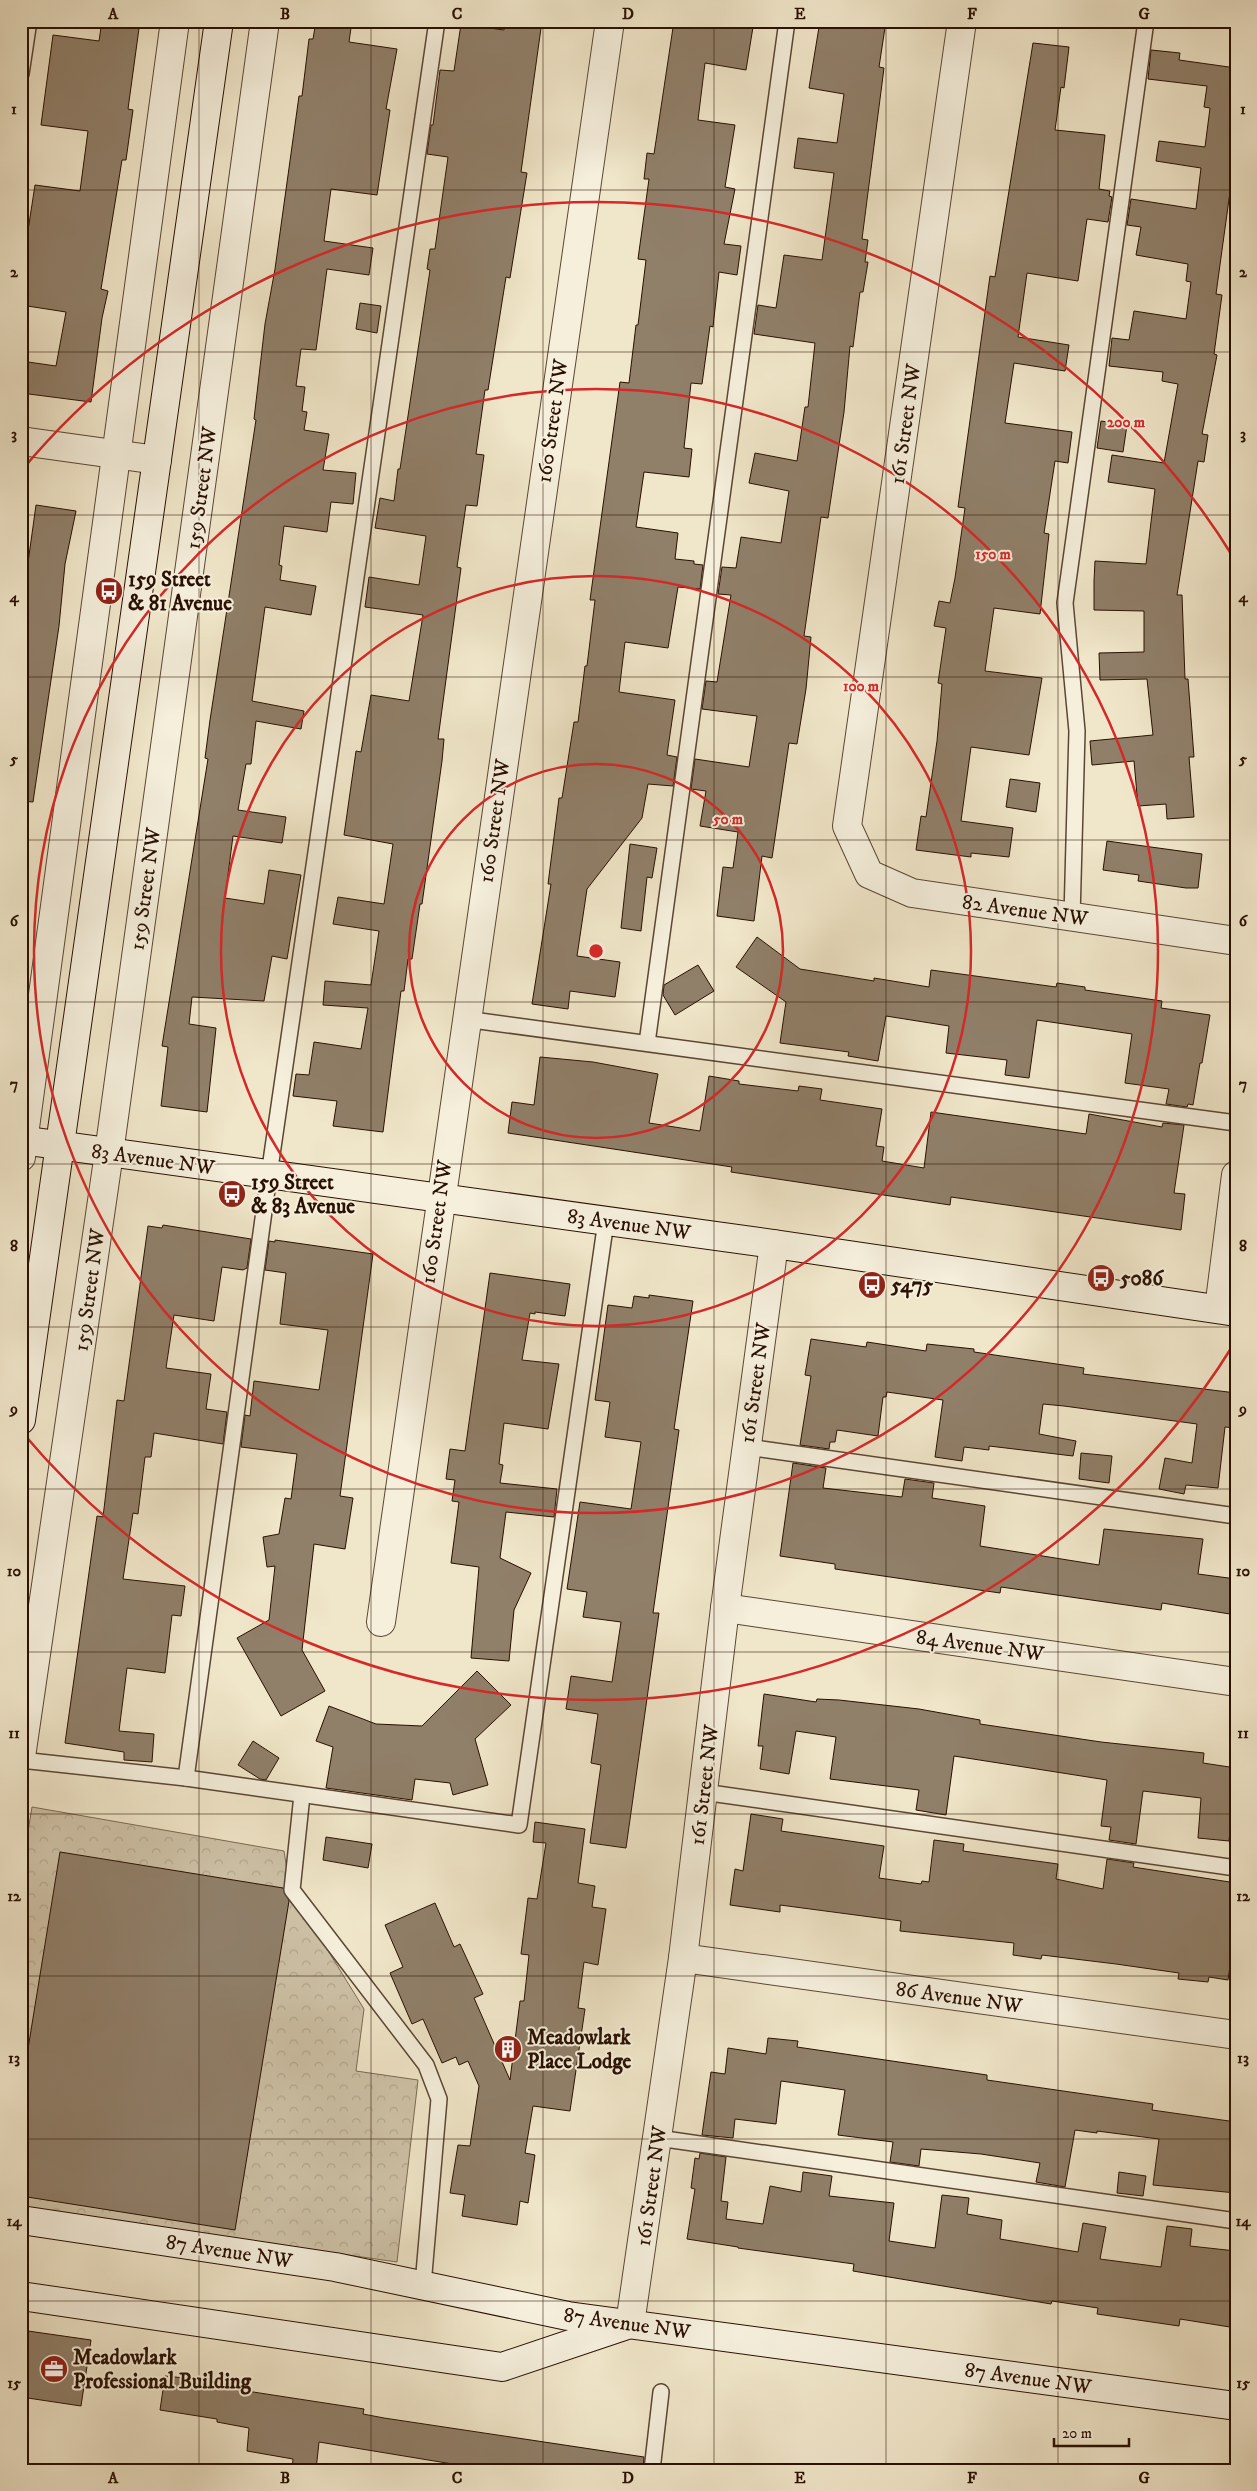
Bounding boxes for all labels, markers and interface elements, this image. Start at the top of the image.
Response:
text: A [107,4,119,24]
text: B [280,4,290,24]
text: C [452,4,462,24]
text: D [622,4,634,24]
text: E [794,4,806,24]
text: F [967,4,977,24]
text: G [1138,4,1150,24]
text: 1 [11,99,17,119]
text: 1 [1240,99,1246,119]
text: 2 [10,262,19,282]
text: 2 [1239,262,1248,282]
street label: 160 Street NW [531,357,575,485]
street label: 161 Street NW [885,361,927,486]
text: 200 m [1107,413,1146,432]
text: 3 [11,424,17,444]
street label: 159 Street NW [181,424,224,551]
text: 3 [1240,424,1246,444]
text: 150 m [975,545,1011,564]
place label: 159 Street & 81 Avenue [128,567,232,617]
bus stop icon: 159 Street & 81 Avenue [94,576,124,606]
text: 4 [8,587,19,607]
text: 4 [1237,587,1248,607]
text: 100 m [843,677,880,696]
text: 5 [9,749,18,769]
text: 5 [1238,749,1247,769]
street label: 160 Street NW [473,757,517,885]
text: 50 m [712,810,744,829]
street label: 159 Street NW [125,825,168,952]
street label: 82 Avenue NW [960,889,1090,933]
text: 6 [10,911,20,931]
text: 6 [1239,911,1249,931]
centre of rings [587,942,605,960]
text: 7 [10,1074,18,1094]
text: 7 [1239,1074,1247,1094]
street label: 83 Avenue NW [89,1138,217,1182]
street label: 160 Street NW [415,1158,459,1286]
place label: 159 Street & 83 Avenue [251,1170,355,1220]
bus stop icon: 159 Street & 83 Avenue [217,1179,247,1209]
street label: 83 Avenue NW [565,1203,693,1247]
street label: 159 Street NW [69,1226,112,1353]
text: 8 [10,1236,18,1256]
text: 8 [1239,1236,1247,1256]
bus stop icon: 5086 [1086,1263,1116,1293]
place label: 5086 [1119,1266,1164,1292]
bus stop icon: 5475 [857,1270,887,1300]
place label: 5475 [890,1273,934,1299]
street label: 161 Street NW [735,1320,777,1445]
text: 9 [9,1399,18,1419]
text: 9 [1238,1399,1247,1419]
text: 10 [7,1561,22,1581]
text: 10 [1236,1561,1251,1581]
street label: 84 Avenue NW [914,1624,1046,1668]
text: 11 [8,1723,20,1743]
street label: 161 Street NW [685,1723,725,1847]
text: 11 [1237,1723,1249,1743]
text: 12 [7,1886,22,1906]
text: 12 [1236,1886,1251,1906]
street label: 86 Avenue NW [894,1976,1025,2020]
place label: Meadowlark Place Lodge [527,2025,632,2075]
building icon: Meadowlark Place Lodge [493,2034,523,2064]
text: 13 [8,2048,20,2068]
text: 13 [1237,2048,1249,2068]
street label: 161 Street NW [631,2123,673,2248]
text: 14 [6,2211,22,2231]
text: 14 [1235,2211,1251,2231]
street label: 87 Avenue NW [164,2229,295,2275]
street label: 87 Avenue NW [562,2302,693,2346]
place label: Meadowlark Professional Building [73,2345,252,2395]
office icon: Meadowlark Professional Building [39,2354,69,2384]
street label: 87 Avenue NW [963,2357,1094,2401]
text: 15 [7,2373,21,2393]
text: 15 [1236,2373,1250,2393]
scale bar [1054,2416,1130,2448]
text: 20 m [1062,2424,1092,2443]
text: A [107,2468,119,2488]
text: B [280,2468,290,2488]
text: C [452,2468,462,2488]
text: D [622,2468,634,2488]
text: E [794,2468,806,2488]
text: F [967,2468,977,2488]
text: G [1138,2468,1150,2488]

